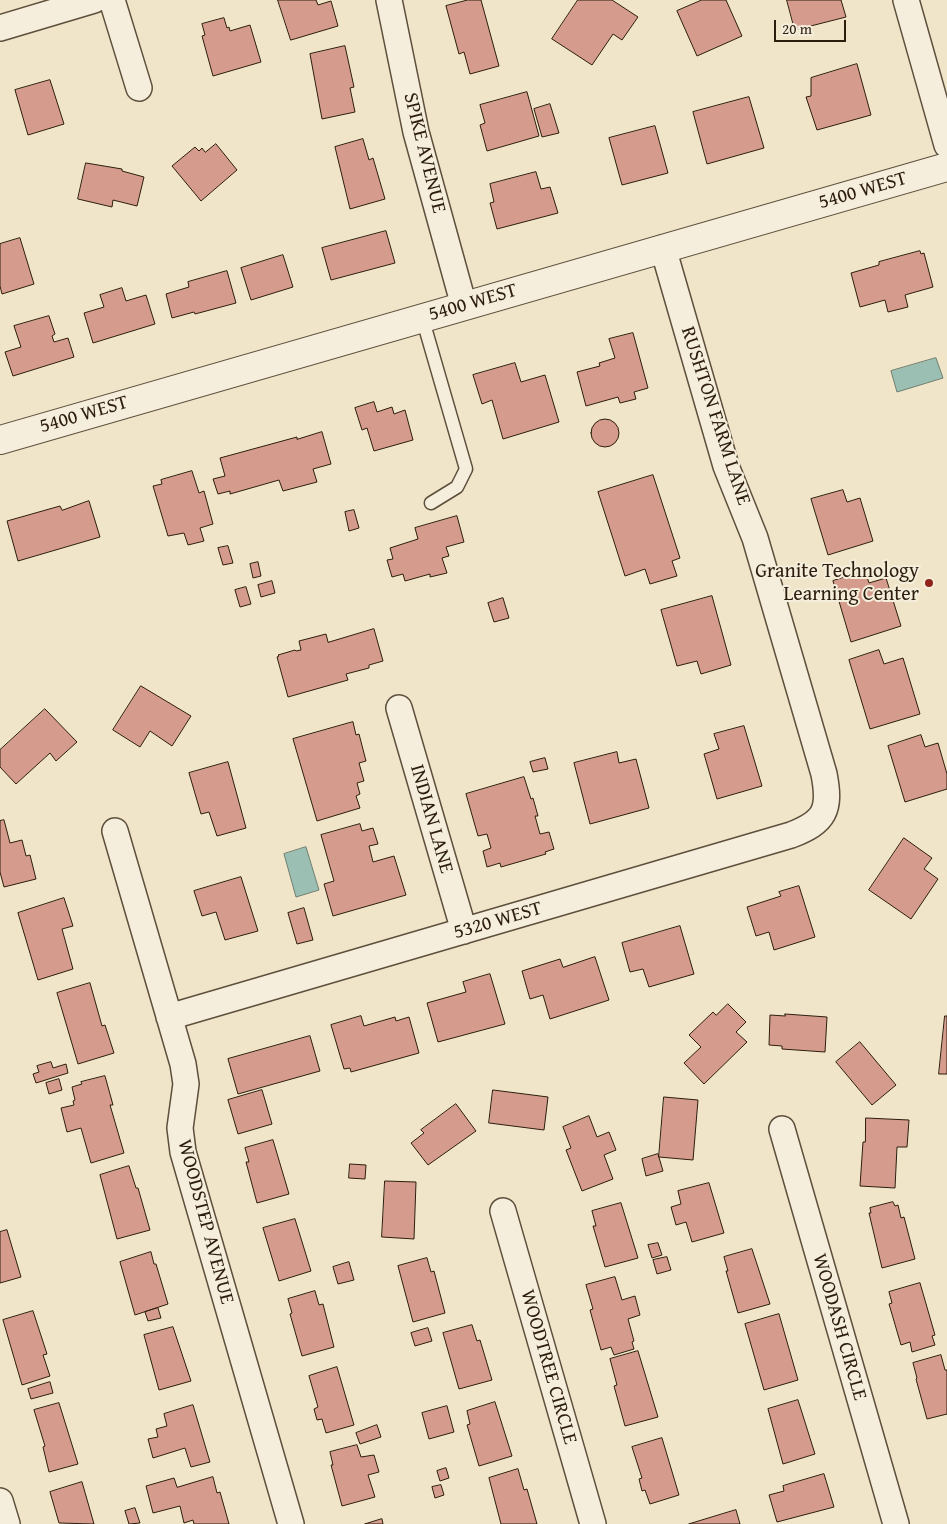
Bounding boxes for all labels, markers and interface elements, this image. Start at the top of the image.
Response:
scale bar [777,10,850,42]
text: 20 m [782,18,812,39]
street label: SPIKE AVENUE [397,90,451,216]
street label: 5400 WEST [816,167,910,215]
street label: 5400 WEST [426,279,520,327]
street label: RUSHTON FARM LANE [675,324,755,508]
street label: 5400 WEST [37,391,131,439]
place label: Granite Technology Learning Center [755,560,919,607]
marker: Granite Technology Learning Center [923,577,935,589]
street label: INDIAN LANE [404,762,458,876]
street label: 5320 WEST [451,897,545,945]
street label: WOODSTEP AVENUE [171,1137,239,1307]
street label: WOODASH CIRCLE [807,1251,871,1403]
street label: WOODTREE CIRCLE [514,1287,582,1447]

